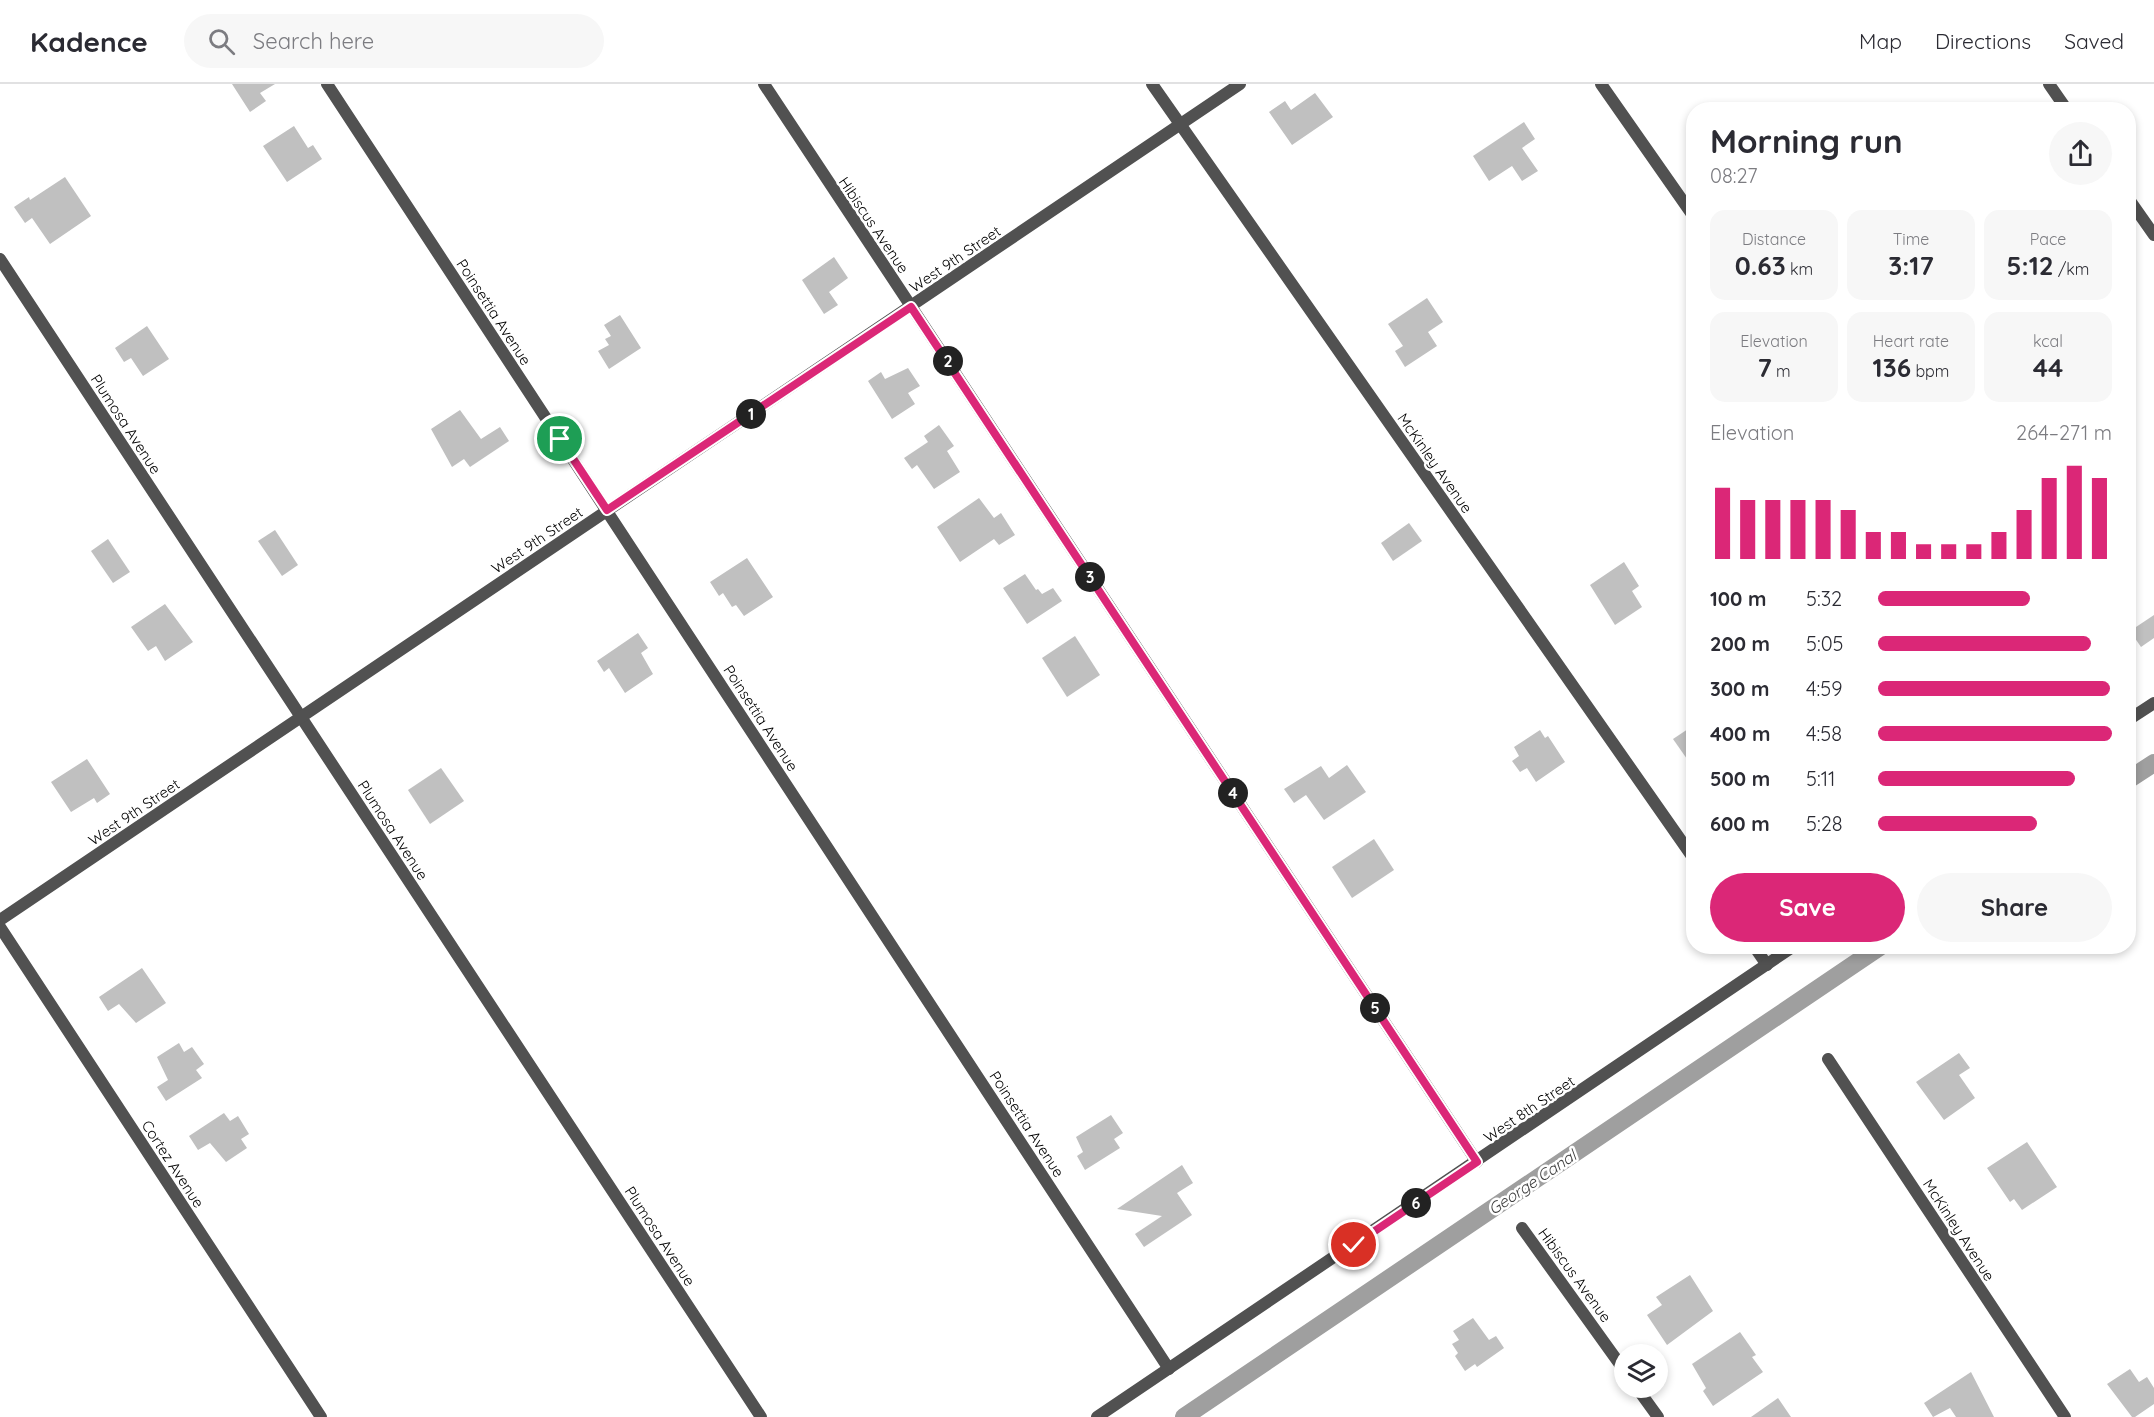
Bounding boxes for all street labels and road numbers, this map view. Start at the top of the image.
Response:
street label: Hibiscus Avenue [835,173,913,277]
street label: West 9th Street [906,221,1004,297]
street label: Poinsettia Avenue [453,255,535,369]
street label: Plumosa Avenue [87,371,165,477]
street label: McKinley Avenue [1393,409,1477,517]
street label: West 9th Street [488,502,586,578]
street label: Poinsettia Avenue [720,661,802,775]
street label: West 9th Street [85,774,183,850]
street label: Plumosa Avenue [354,777,432,883]
street label: Poinsettia Avenue [986,1067,1068,1181]
street label: West 8th Street [1480,1072,1578,1146]
street label: Cortez Avenue [138,1117,208,1211]
street label: McKinley Avenue [1919,1175,1999,1285]
street label: Plumosa Avenue [621,1183,699,1289]
street label: Hibiscus Avenue [1534,1224,1616,1326]

